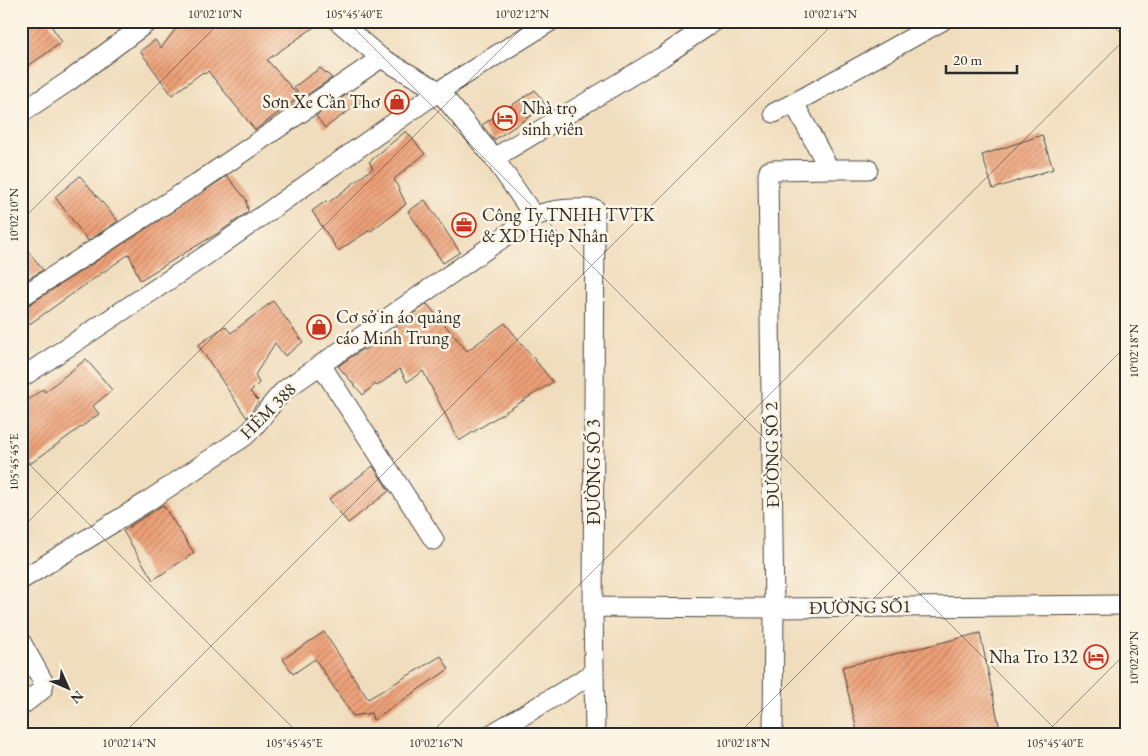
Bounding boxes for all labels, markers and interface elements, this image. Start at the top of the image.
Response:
text: 10°02'10"N [188,6,242,22]
text: 105°45'40"E [326,6,383,22]
text: 10°02'12"N [495,6,549,22]
text: 10°02'14"N [803,6,857,22]
scale bar [946,42,1017,74]
text: 20 m [953,50,982,69]
shop icon: Sơn Xe Cần Thơ [384,89,410,115]
place label: Sơn Xe Cần Thơ [263,90,381,113]
place label: Nhà trọ sinh viên [522,96,584,140]
hotel icon: Nhà trọ sinh viên [492,105,518,131]
text: 10°02'10"N [6,188,22,242]
place label: Công Ty TNHH TVTK & XD Hiệp Nhân [482,203,655,247]
office icon: Công Ty TNHH TVTK & XD Hiệp Nhân [451,212,477,238]
place label: Cơ sở in áo quảng cáo Minh Trung [336,305,461,349]
shop icon: Cơ sở in áo quảng cáo Minh Trung [306,314,332,340]
text: 10°02'18"N [1126,324,1142,378]
street label: HẺM 388 [235,378,301,444]
street label: ĐƯỜNG SỐ 2 [759,402,784,508]
street label: ĐƯỜNG SỐ 3 [582,419,605,525]
text: 105°45'45"E [6,433,22,490]
street label: ĐƯỜNG SỐ1 [809,594,911,619]
text: 10°02'20"N [1126,631,1142,685]
hotel icon: Nha Tro 132 [1083,644,1109,670]
place label: Nha Tro 132 [989,645,1078,668]
north arrow [42,664,92,714]
text: N [66,687,88,708]
text: 10°02'14"N [102,735,156,751]
text: 105°45'45"E [266,735,323,751]
text: 10°02'16"N [409,735,463,751]
text: 10°02'18"N [716,735,770,751]
text: 105°45'40"E [1027,735,1084,751]

